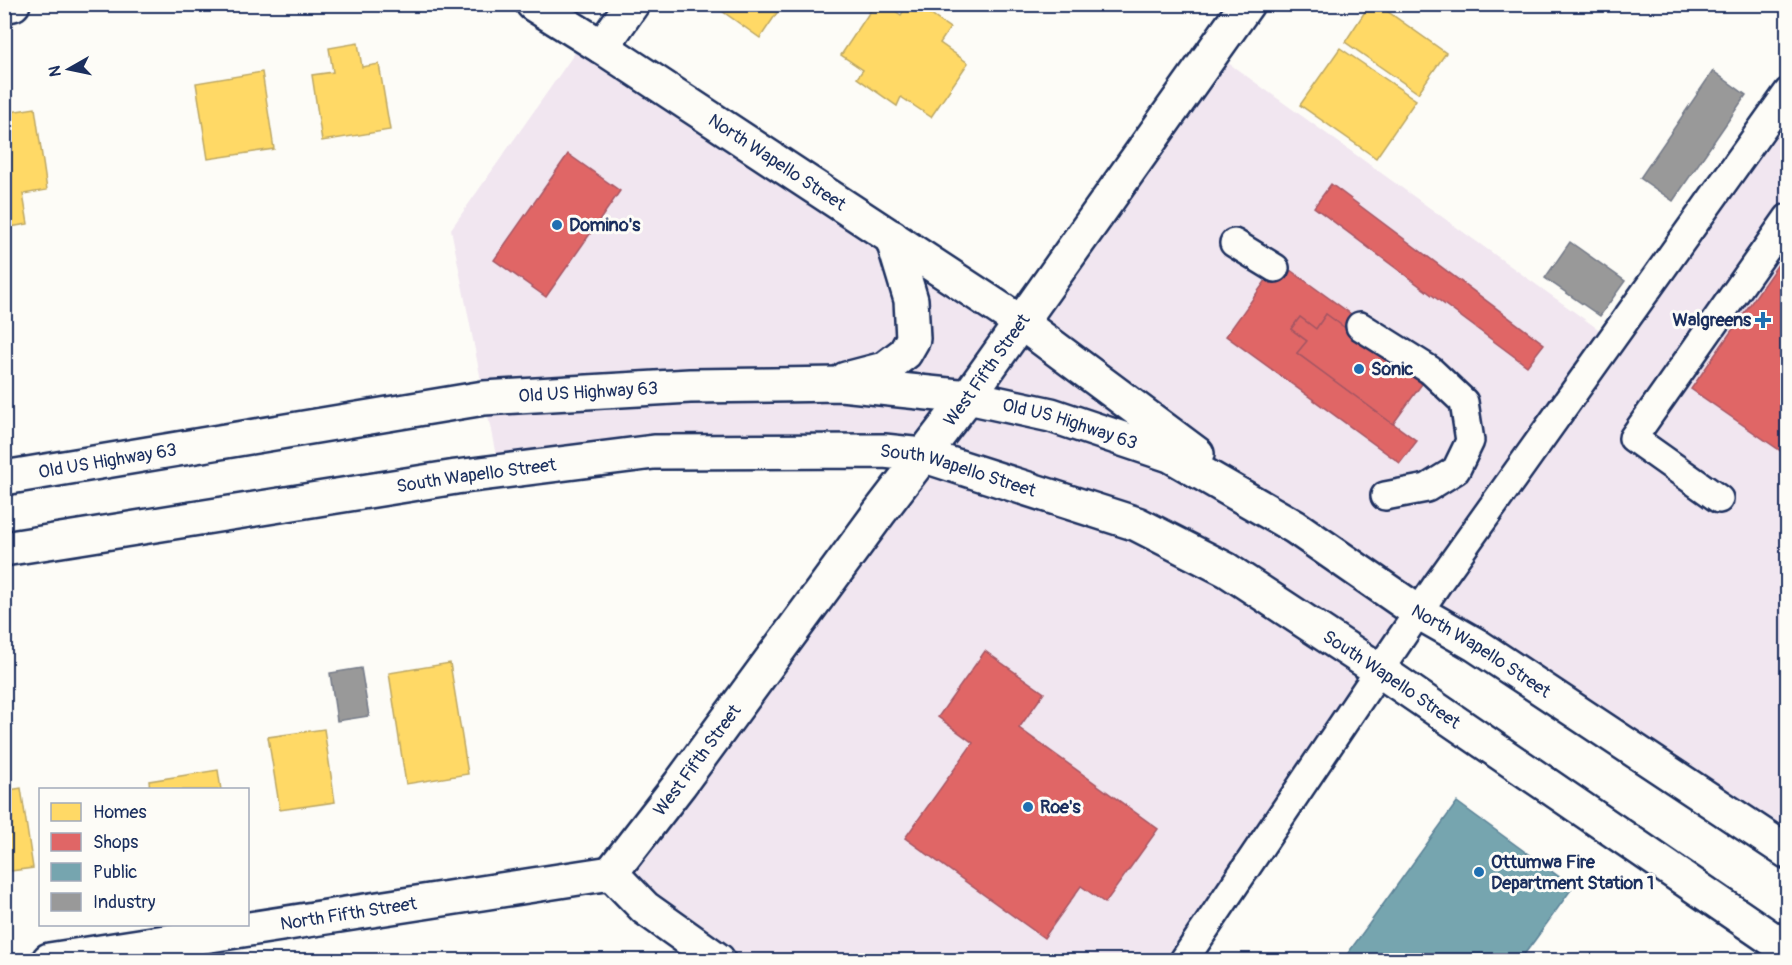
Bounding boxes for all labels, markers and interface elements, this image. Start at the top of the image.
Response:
north arrow [39,39,99,99]
text: N [44,64,66,78]
street label: North Wapello Street [704,109,851,217]
place label: Domino's [569,214,641,237]
marker: Domino's [550,218,564,232]
street label: West Fifth Street [939,309,1036,431]
place label: Walgreens [1673,309,1752,332]
marker: Walgreens [1756,313,1770,327]
place label: Sonic [1371,358,1414,381]
marker: Sonic [1352,362,1366,376]
street label: Old US Highway 63 [518,377,659,408]
street label: Old US Highway 63 [1000,394,1140,455]
street label: Old US Highway 63 [37,438,178,484]
street label: South Wapello Street [879,440,1039,503]
street label: South Wapello Street [395,453,558,498]
street label: North Wapello Street [1407,600,1556,704]
street label: South Wapello Street [1318,625,1465,735]
street label: West Fifth Street [648,699,747,821]
legend [39,788,249,926]
place label: Roe's [1040,796,1082,819]
marker: Roe's [1021,800,1035,814]
text: Homes [93,801,146,824]
text: Shops [93,831,138,854]
place label: Ottumwa Fire Department Station 1 [1491,851,1654,895]
text: Public [93,861,137,884]
marker: Ottumwa Fire Department Station 1 [1472,865,1486,879]
text: Industry [93,891,156,914]
street label: North Fifth Street [279,892,419,936]

